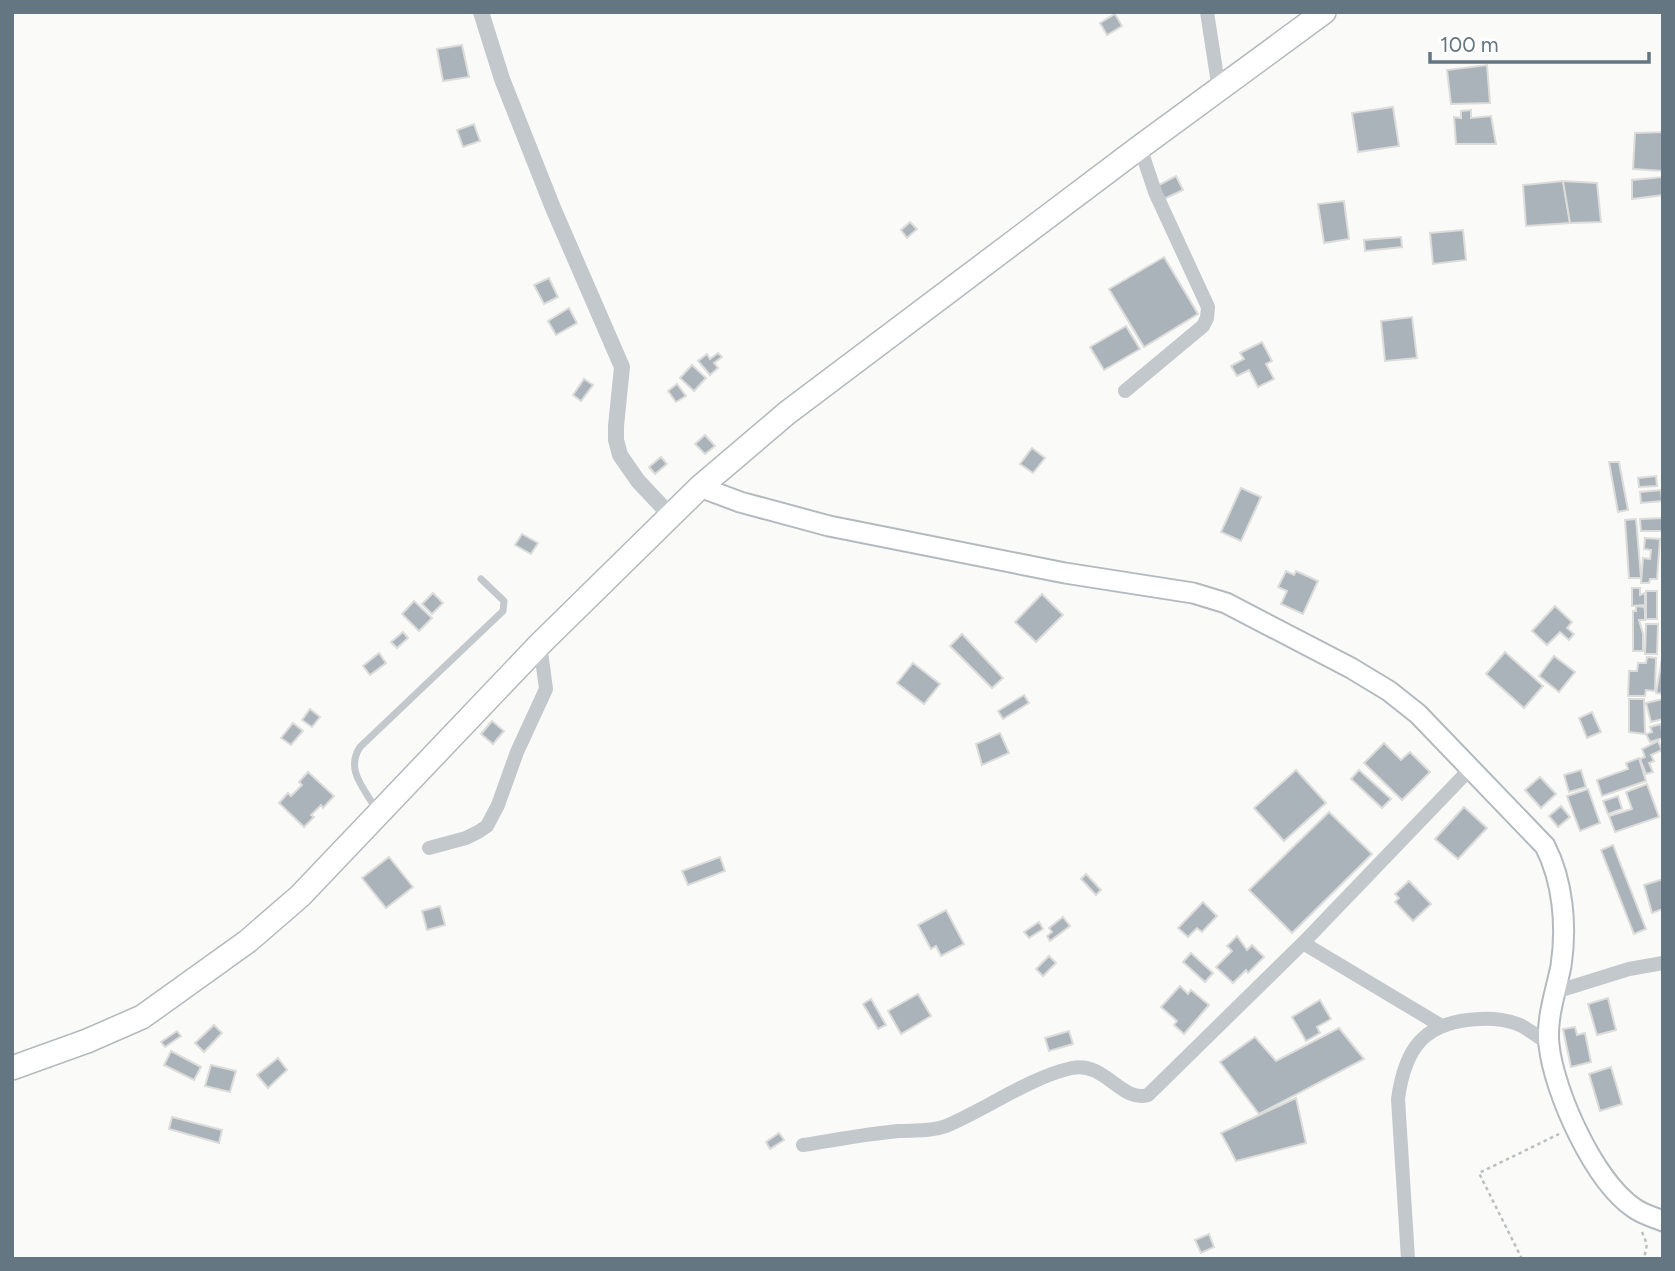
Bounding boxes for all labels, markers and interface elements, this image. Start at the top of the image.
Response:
scale bar [1430,21,1649,65]
text: 100 m [1440,32,1499,57]

